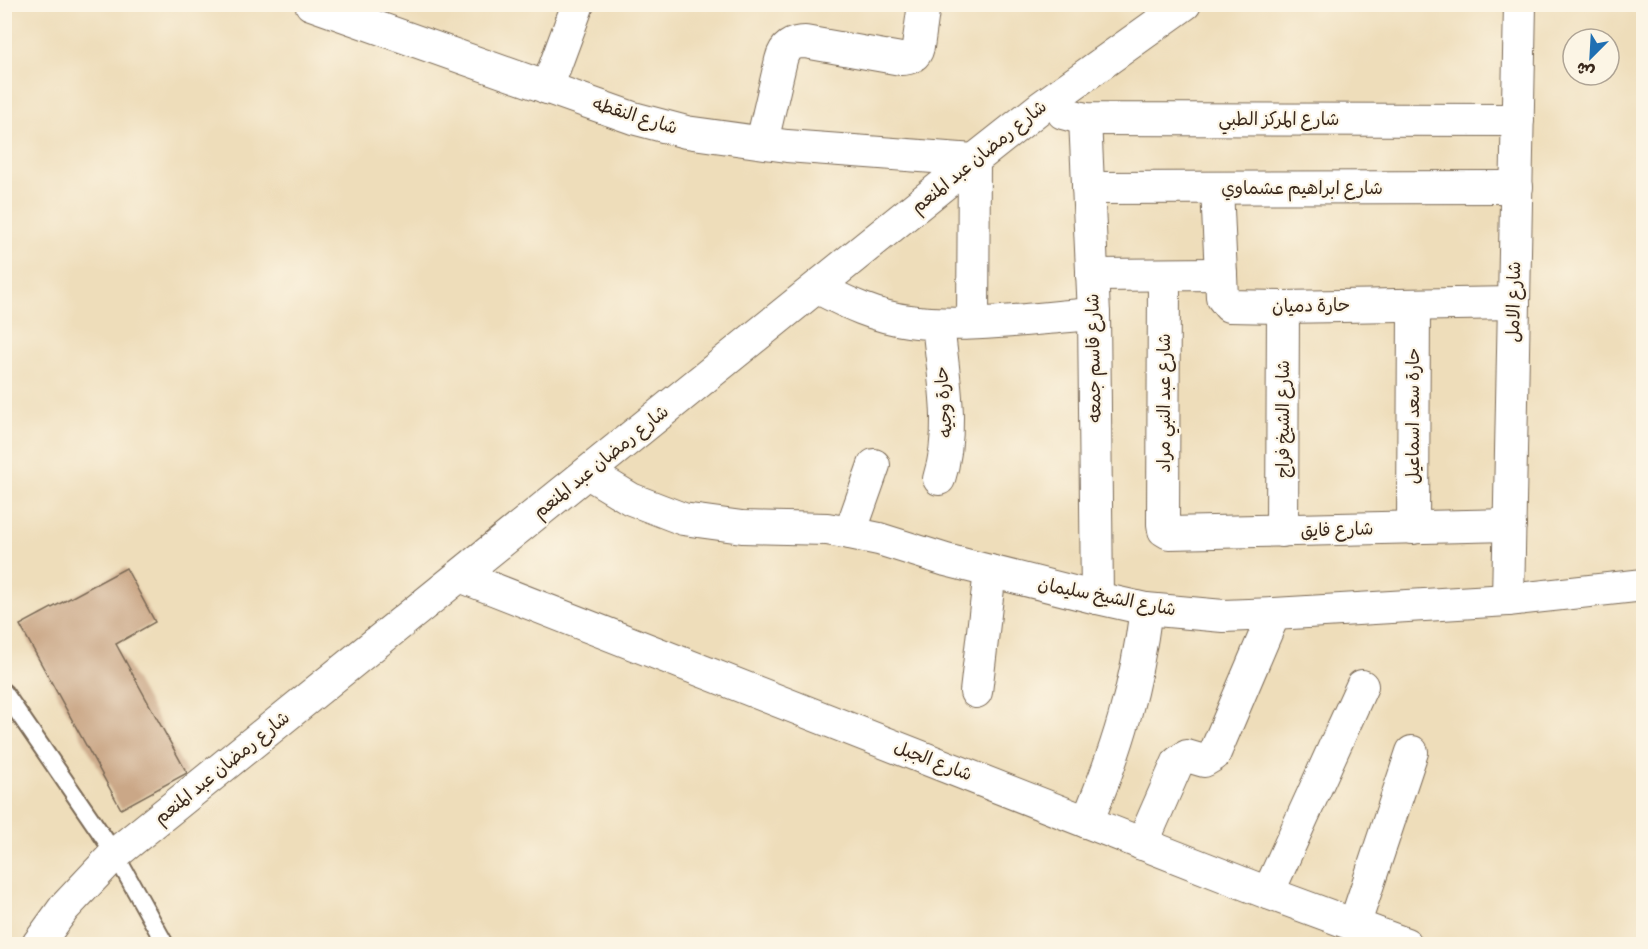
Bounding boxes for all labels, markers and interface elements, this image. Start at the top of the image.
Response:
north arrow [1561,27,1621,87]
text: ش [1573,57,1597,83]
street label: شارع النقطه [590,92,680,140]
street label: شارع رمضان عبد المنعم [907,95,1053,220]
street label: شارع المركز الطبي [1219,108,1340,135]
street label: شارع ابراهيم عشماوي [1221,177,1383,202]
street label: شارع الامل [1502,261,1526,343]
street label: شارع قاسم جمعه [1081,293,1109,423]
street label: حارة دميان [1272,294,1350,318]
street label: شارع عبد النبي مراد [1153,333,1180,473]
street label: حارة سعد اسماعيل [1402,348,1425,484]
street label: شارع الشيخ فراج [1272,360,1295,478]
street label: حارة وجيه [930,365,958,439]
street label: شارع رمضان عبد المنعم [529,400,675,525]
street label: شارع فايق [1300,517,1374,543]
street label: شارع الشيخ سليمان [1036,572,1178,622]
street label: شارع رمضان عبد المنعم [150,706,296,831]
street label: شارع الجبل [891,736,975,786]

